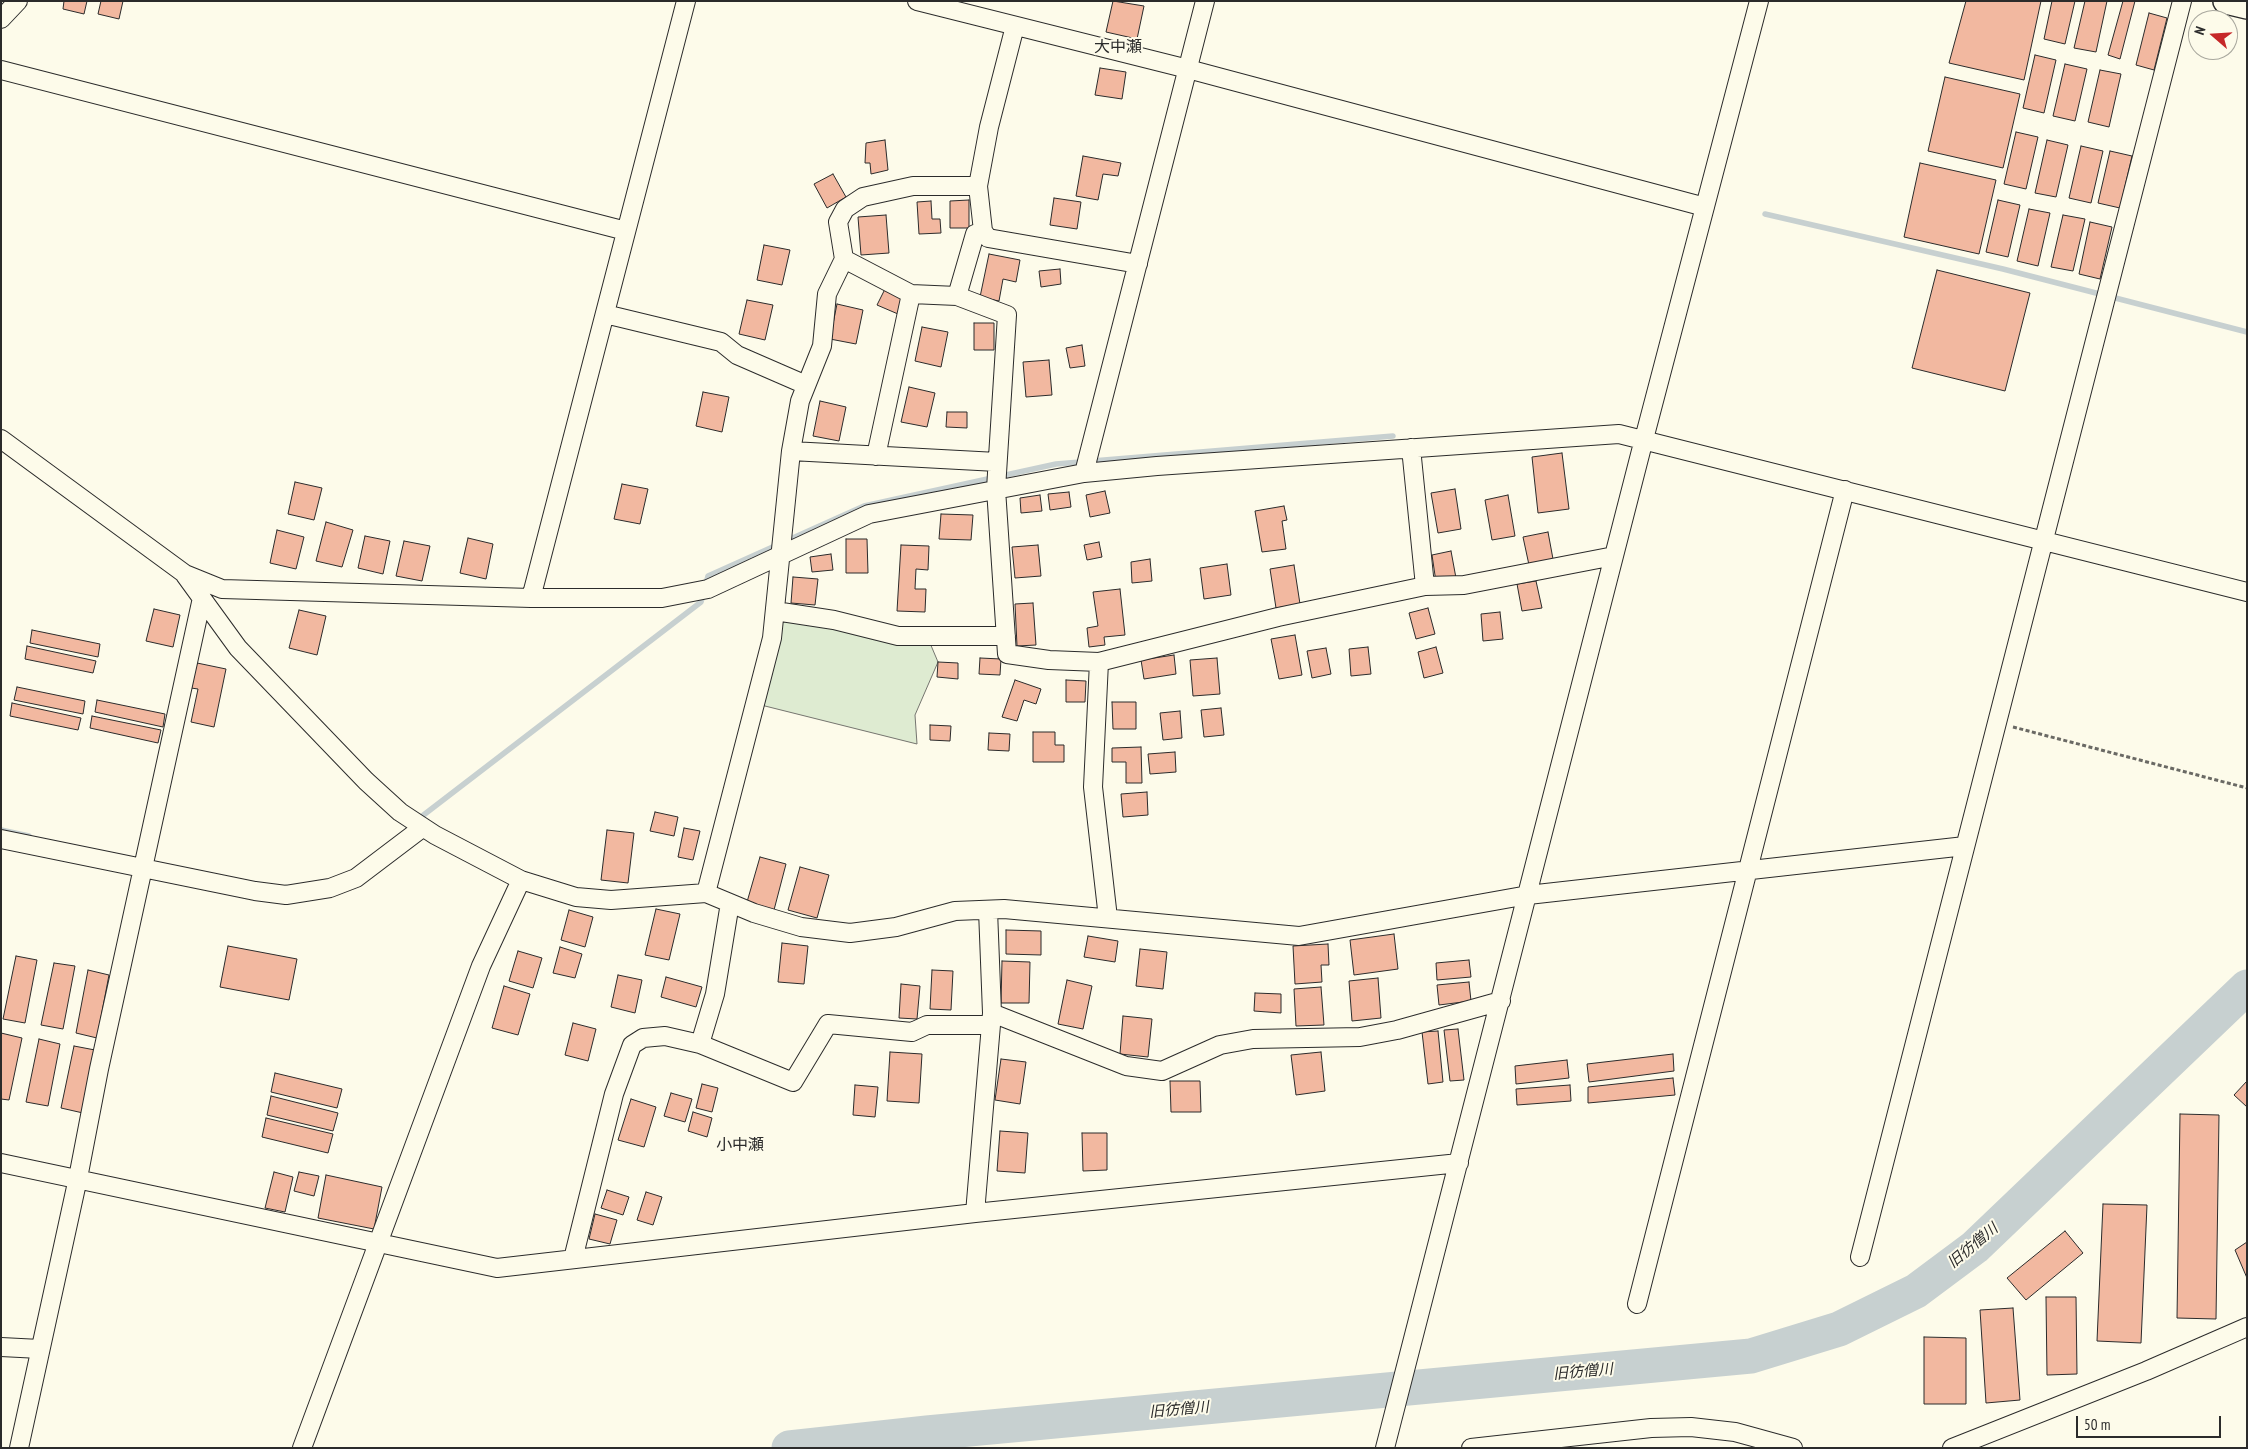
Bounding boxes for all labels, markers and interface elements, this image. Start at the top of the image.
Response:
north arrow [2188,10,2238,60]
text: N [2190,24,2210,37]
district label: 大中瀬 [1094,37,1142,57]
district label: 小中瀬 [716,1135,764,1155]
water label: 旧彷僧川 [1944,1220,2002,1272]
water label: 旧彷僧川 [1552,1360,1614,1384]
water label: 旧彷僧川 [1148,1398,1210,1422]
scale bar [2078,1406,2223,1438]
text: 50 m [2084,1415,2110,1434]

